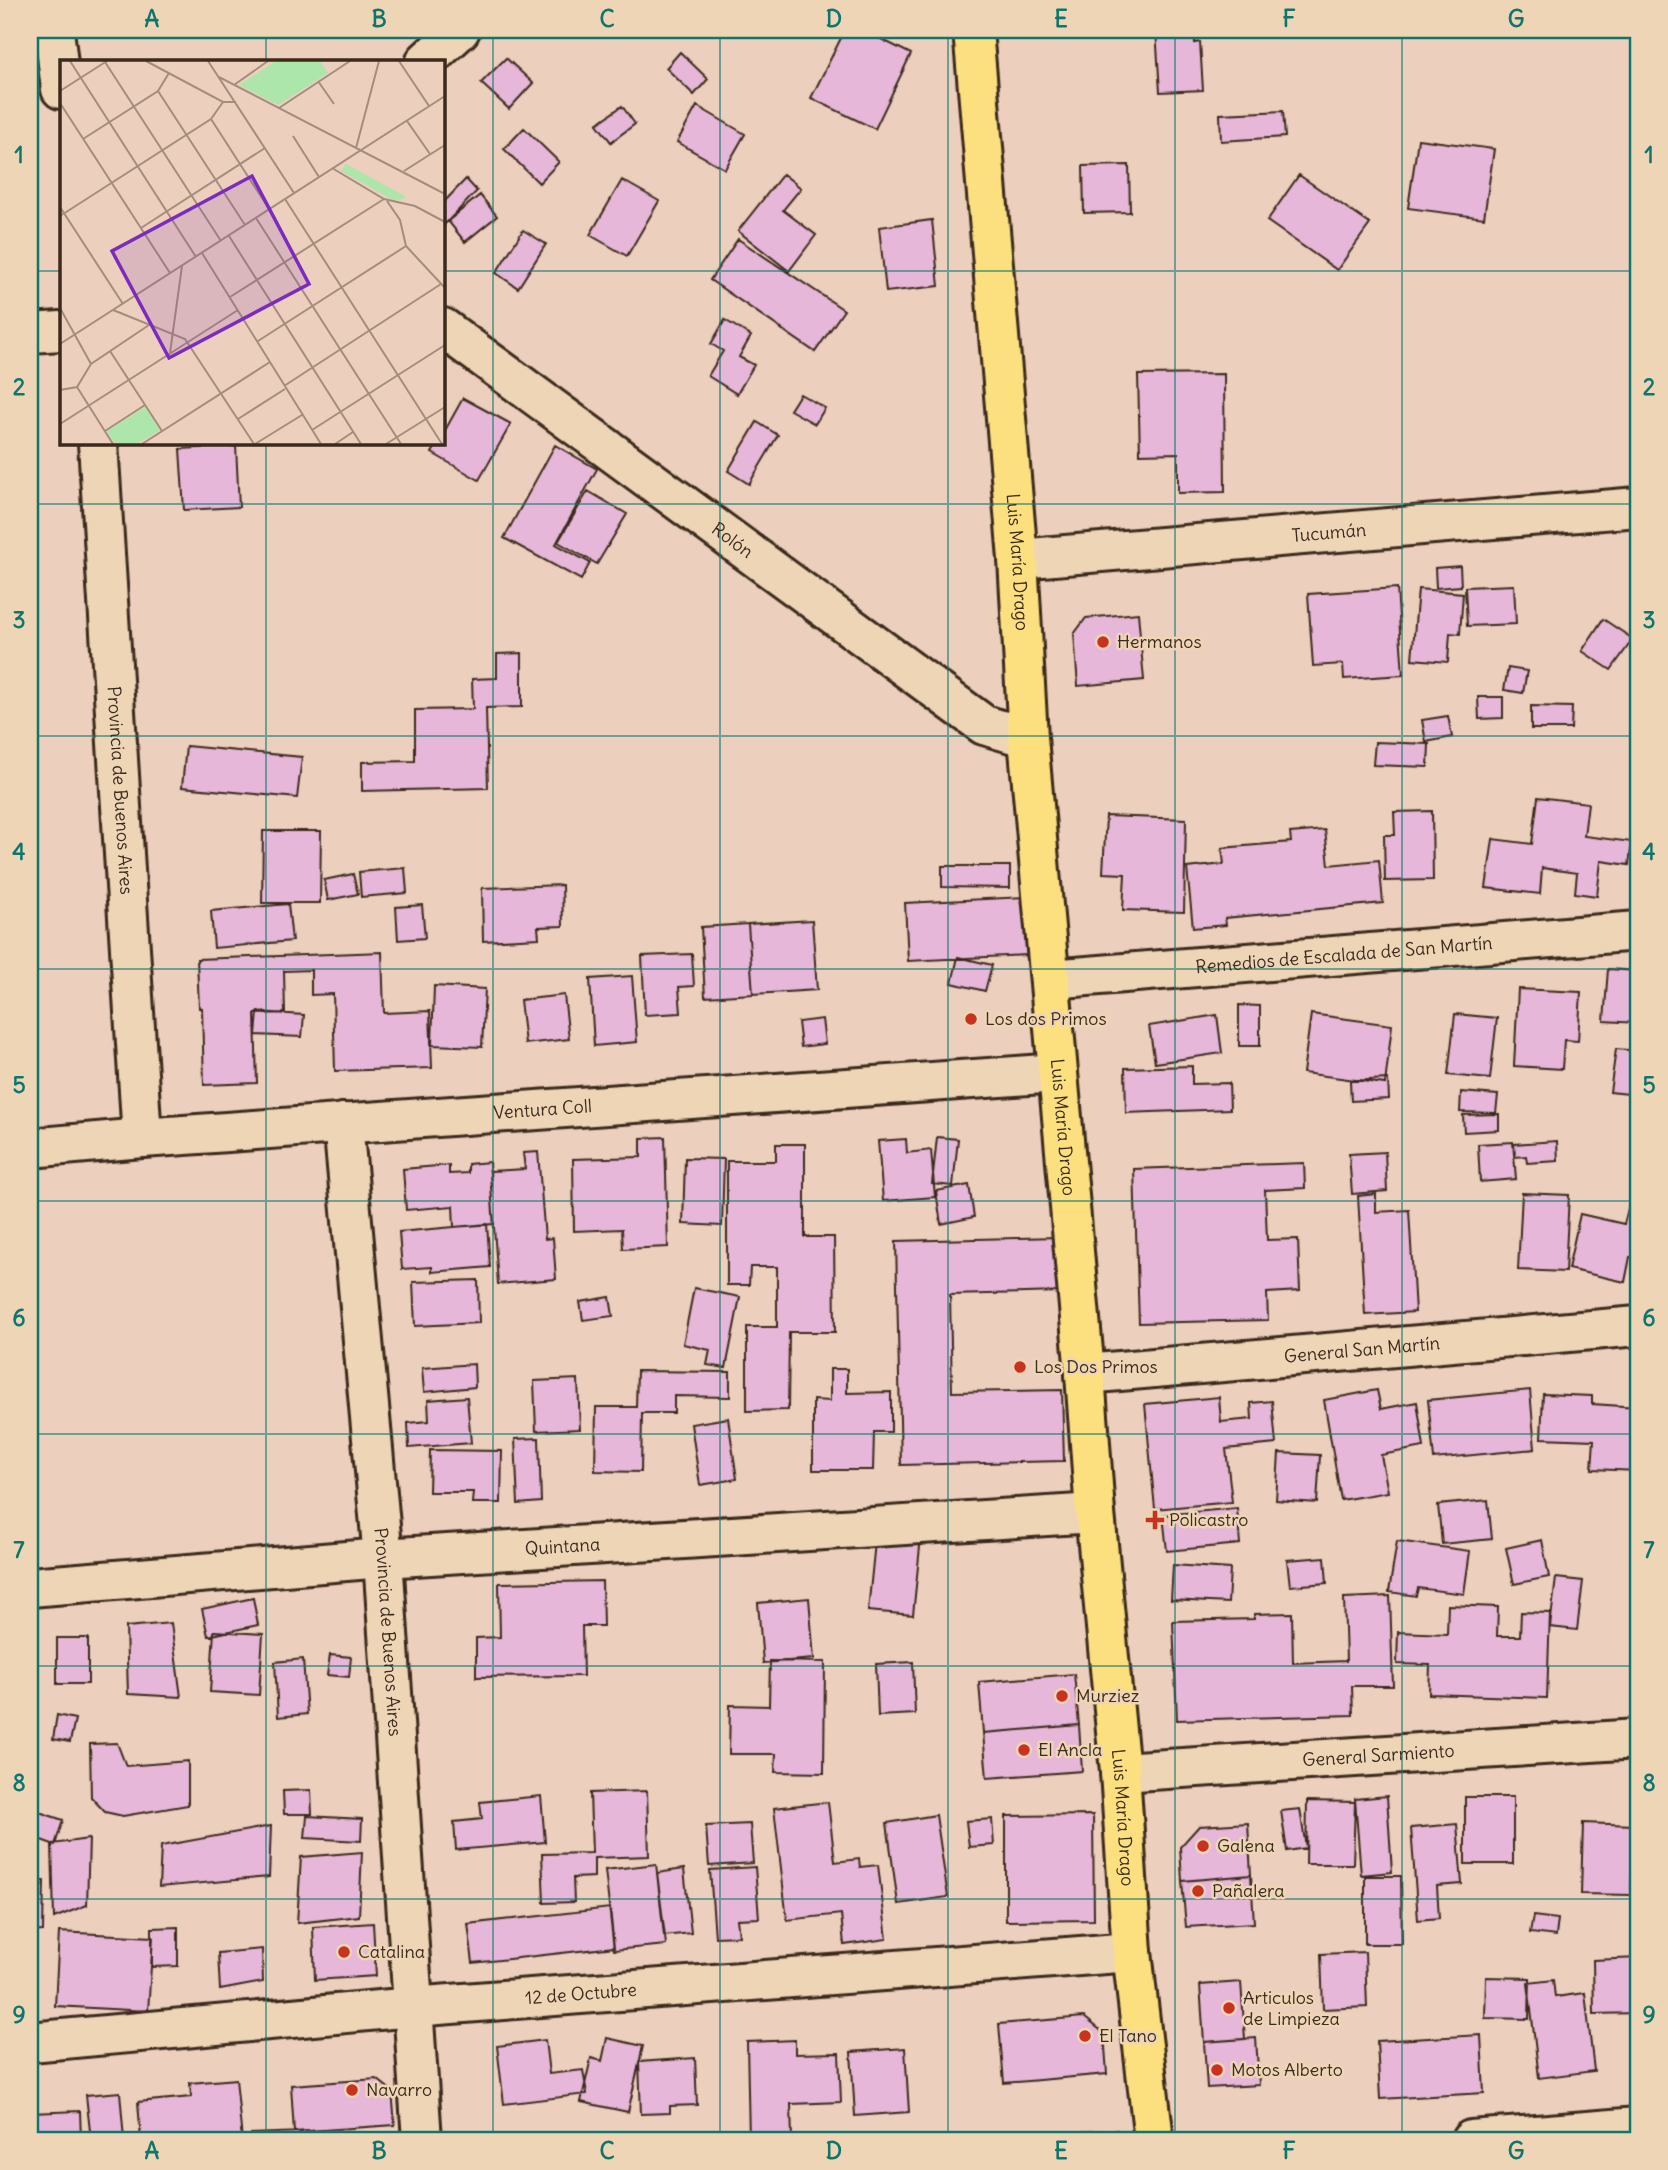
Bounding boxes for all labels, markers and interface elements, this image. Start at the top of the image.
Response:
text: A [145,4,160,33]
text: B [371,4,387,33]
text: C [599,4,615,33]
text: D [826,4,842,33]
text: E [1054,4,1068,33]
text: F [1282,4,1296,33]
text: G [1508,4,1524,33]
inset map [60,60,444,444]
text: 1 [14,140,24,169]
text: 1 [1644,140,1654,169]
text: 2 [13,372,26,401]
text: 2 [1643,372,1656,401]
street label: Luis María Drago [1001,492,1034,631]
street label: Rolón [707,517,758,563]
street label: Tucumán [1291,518,1367,547]
text: 3 [12,605,26,634]
text: 3 [1642,605,1656,634]
place label: Hermanos [1117,630,1202,653]
marker: Hermanos [1095,634,1111,650]
street label: Provincia de Buenos Aires [102,685,139,895]
text: 4 [12,837,26,866]
text: 4 [1642,837,1656,866]
street label: Remedios de Escalada de San Martín [1195,931,1493,978]
place label: Los dos Primos [985,1007,1107,1030]
marker: Los dos Primos [963,1011,979,1027]
street label: Luis María Drago [1046,1058,1081,1197]
text: 5 [12,1070,26,1099]
text: 5 [1642,1070,1656,1099]
street label: Ventura Coll [492,1094,593,1124]
text: 6 [12,1303,26,1332]
text: 6 [1642,1303,1656,1332]
street label: General San Martín [1283,1331,1441,1368]
place label: Los Dos Primos [1034,1355,1158,1378]
marker: Los Dos Primos [1012,1359,1028,1375]
place label: Policastro [1169,1508,1248,1531]
marker: Policastro [1147,1512,1163,1528]
street label: Provincia de Buenos Aires [369,1527,407,1737]
street label: Quintana [524,1532,601,1560]
text: 7 [13,1535,25,1564]
text: 7 [1643,1535,1655,1564]
place label: Murziez [1076,1684,1140,1707]
marker: Murziez [1054,1688,1070,1704]
place label: El Ancla [1038,1738,1102,1761]
street label: General Sarmiento [1302,1739,1455,1771]
marker: El Ancla [1016,1742,1032,1758]
street label: Luis María Drago [1107,1748,1140,1887]
text: 8 [12,1768,26,1797]
text: 8 [1642,1768,1656,1797]
place label: Galena [1217,1834,1275,1857]
marker: Galena [1195,1838,1211,1854]
place label: Pañalera [1212,1879,1285,1902]
marker: Pañalera [1190,1883,1206,1899]
place label: Catalina [358,1940,425,1963]
marker: Catalina [336,1944,352,1960]
street label: 12 de Octubre [524,1978,638,2009]
place label: Articulos de Limpieza [1243,1986,1340,2030]
text: 9 [12,2000,26,2029]
marker: Articulos de Limpieza [1221,2000,1237,2016]
text: 9 [1642,2000,1656,2029]
place label: El Tano [1099,2024,1157,2047]
marker: El Tano [1077,2028,1093,2044]
place label: Motos Alberto [1231,2058,1343,2081]
marker: Motos Alberto [1209,2062,1225,2078]
place label: Navarro [366,2078,432,2101]
marker: Navarro [344,2082,360,2098]
text: A [145,2136,160,2165]
text: B [371,2136,387,2165]
text: C [599,2136,615,2165]
text: D [826,2136,842,2165]
text: E [1054,2136,1068,2165]
text: F [1282,2136,1296,2165]
text: G [1508,2136,1524,2165]

